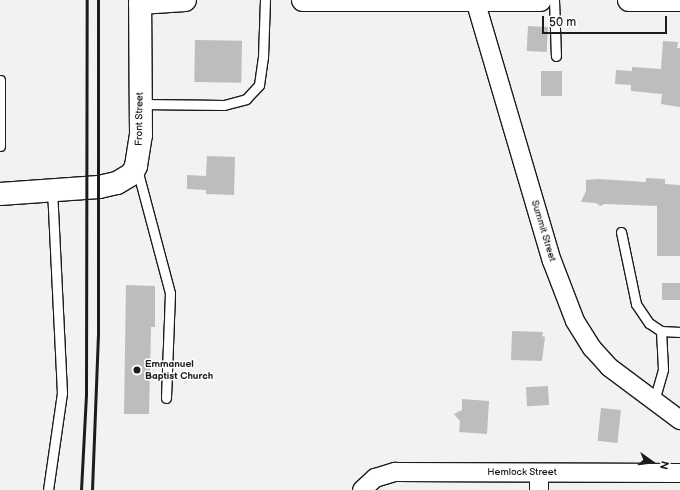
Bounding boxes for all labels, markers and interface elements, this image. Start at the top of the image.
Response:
scale bar [544,8,669,34]
text: 50 m [549,15,576,30]
street label: Front Street [134,92,146,146]
street label: Summit Street [528,199,558,263]
place label: Emmanuel Baptist Church [145,358,213,382]
marker: Emmanuel Baptist Church [132,365,142,375]
north arrow [632,442,672,482]
text: N [657,459,671,471]
street label: Hemlock Street [487,467,557,479]

